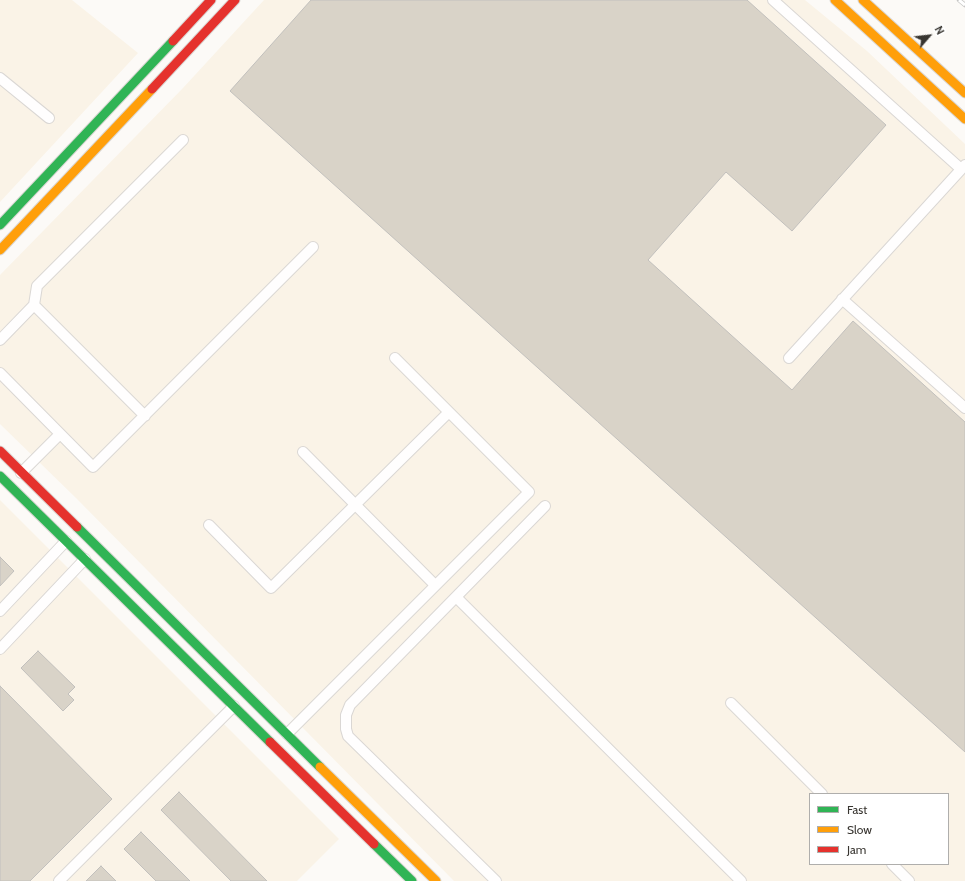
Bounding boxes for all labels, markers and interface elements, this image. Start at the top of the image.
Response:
north arrow [909,16,949,56]
text: N [932,24,948,37]
legend [809,793,949,865]
text: Fast [847,802,867,817]
text: Slow [847,822,872,837]
text: Jam [847,842,866,857]

